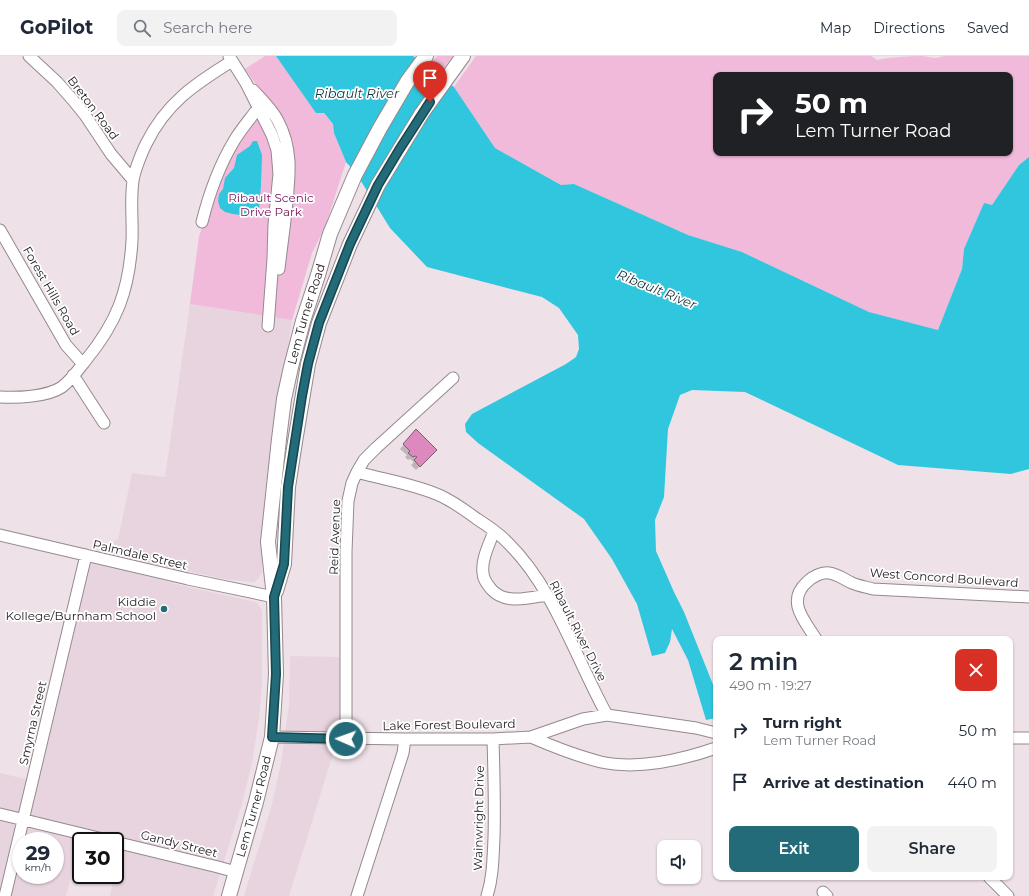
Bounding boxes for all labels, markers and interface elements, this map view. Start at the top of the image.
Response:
search box [117,10,397,46]
text: GoPilot [20,16,93,39]
icon: search [131,17,153,39]
text: Search here [163,18,252,37]
text: Map [820,19,851,37]
text: Directions [873,19,945,37]
text: Saved [967,19,1009,37]
pin [413,61,447,102]
icon: arrive [419,67,441,89]
street label: Breton Road [65,73,122,142]
water label: Ribault River [315,85,400,101]
text: 50 m [795,86,868,120]
icon: right [729,88,781,140]
text: Lem Turner Road [795,120,951,142]
park label: Ribault Scenic Drive Park [228,190,314,219]
street label: Forest Hills Road [20,243,83,338]
street label: Lem Turner Road [284,262,328,366]
water label: Ribault River [615,266,700,312]
street label: Reid Avenue [326,499,343,575]
street label: Palmdale Street [91,536,189,573]
street label: West Concord Boulevard [869,565,1019,590]
street label: Ribault River Drive [547,578,610,684]
place label: Kiddie Kollege/Burnham School [6,594,156,623]
marker: Kiddie Kollege/Burnham School [159,604,169,614]
text: 2 min [729,647,798,676]
button: close [955,649,997,691]
text: 490 m · 19:27 [729,677,812,693]
street label: Smyrna Street [16,679,49,766]
text: Turn right [763,713,842,732]
street label: Lake Forest Boulevard [382,716,516,733]
position arrow [325,718,367,760]
icon: right [729,719,751,741]
text: 50 m [959,721,997,740]
text: Lem Turner Road [763,732,876,748]
street label: Lem Turner Road [233,754,274,859]
street label: Wainwright Drive [470,765,487,871]
icon: arrive [729,771,751,793]
text: Arrive at destination [763,773,924,792]
text: 440 m [947,773,997,792]
button: Exit [729,826,859,872]
button: Share [867,826,997,872]
street label: Gandy Street [139,827,219,860]
speed limit sign: 30 [72,832,124,884]
map controls [657,840,701,884]
button: sound [657,840,701,884]
text: 29 [26,841,50,865]
text: km/h [25,861,51,874]

